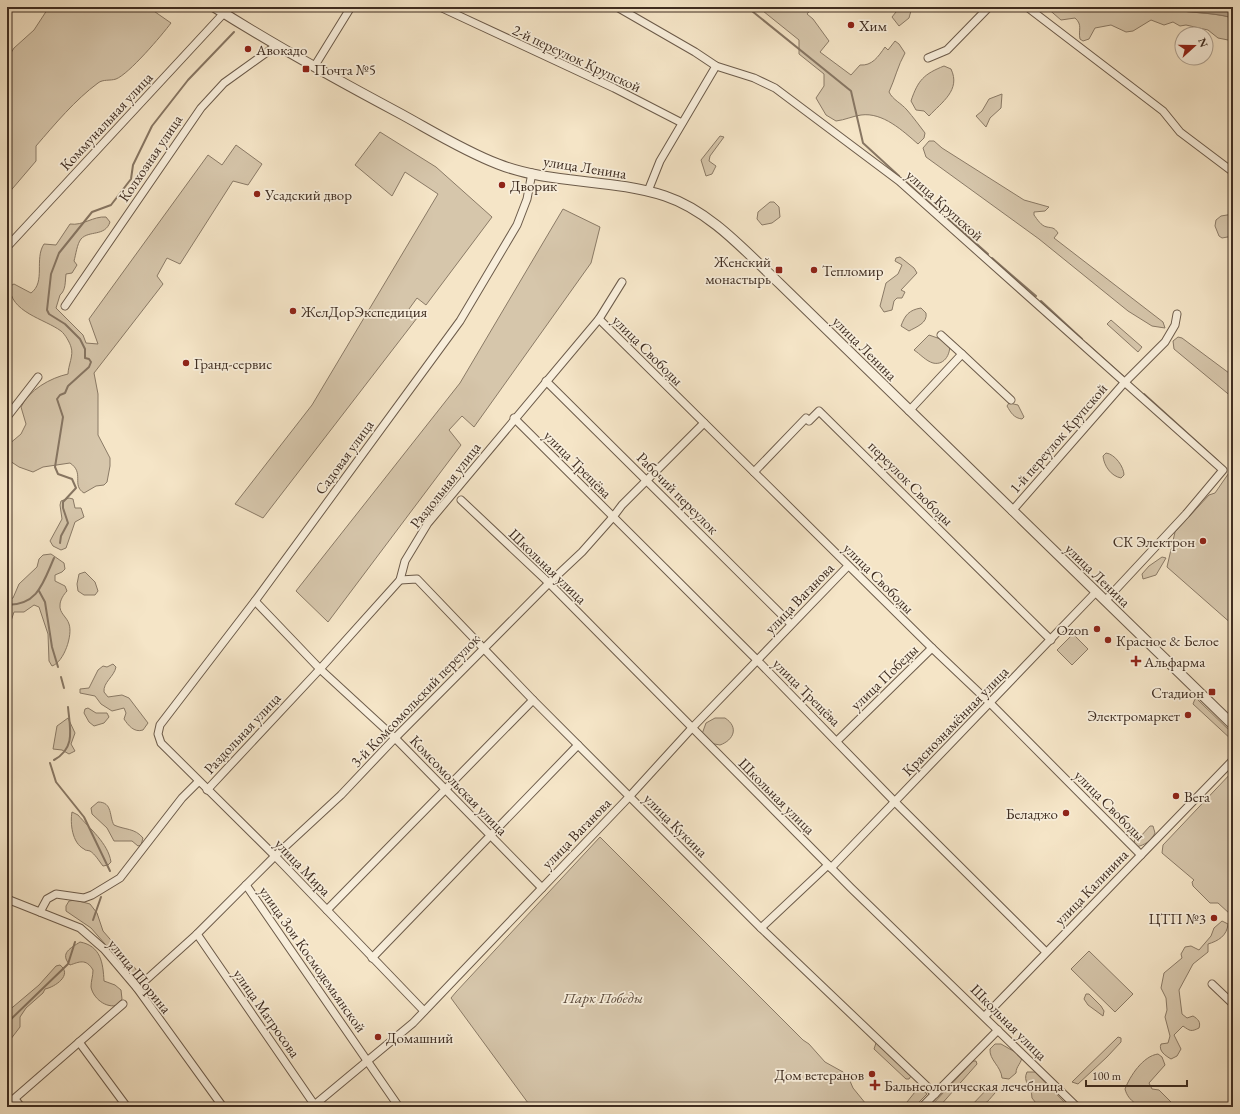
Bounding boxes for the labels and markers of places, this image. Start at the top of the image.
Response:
place label: Хим [858,16,888,35]
marker: Хим [846,20,856,30]
place label: Авокадо [255,40,307,59]
marker: Авокадо [243,44,253,54]
place label: Почта №5 [314,60,376,79]
marker: Почта №5 [301,64,311,74]
place label: Дворик [510,176,557,195]
marker: Дворик [497,180,507,190]
place label: Усадский двор [264,185,352,204]
marker: Усадский двор [252,189,262,199]
place label: Женский монастырь [705,252,771,288]
place label: Тепломир [822,261,884,280]
marker: Женский монастырь [774,265,784,275]
marker: Тепломир [809,265,819,275]
place label: ЖелДорЭкспедиция [300,302,428,321]
marker: ЖелДорЭкспедиция [288,306,298,316]
place label: Гранд-сервис [194,354,272,373]
marker: Гранд-сервис [181,358,191,368]
place label: СК Электрон [1113,532,1195,551]
marker: СК Электрон [1198,536,1208,546]
place label: Ozon [1057,620,1089,639]
marker: Ozon [1092,624,1102,634]
place label: Красное & Белое [1116,631,1219,650]
marker: Красное & Белое [1103,635,1113,645]
place label: Альфарма [1143,652,1205,671]
marker: Альфарма [1131,656,1141,666]
place label: Стадион [1151,683,1204,702]
marker: Стадион [1207,687,1217,697]
place label: Электромаркет [1087,706,1180,725]
marker: Электромаркет [1183,710,1193,720]
place label: Вега [1184,787,1210,806]
marker: Вега [1171,791,1181,801]
place label: Беладжо [1006,804,1058,823]
marker: Беладжо [1061,808,1071,818]
place label: ЦТП №3 [1149,909,1206,928]
marker: ЦТП №3 [1209,913,1219,923]
place label: Домашний [386,1028,453,1047]
marker: Домашний [373,1032,383,1042]
place label: Дом ветеранов [774,1065,864,1084]
marker: Дом ветеранов [867,1069,877,1079]
place label: Бальнеологическая лечебница [884,1076,1063,1095]
marker: Бальнеологическая лечебница [869,1079,881,1091]

